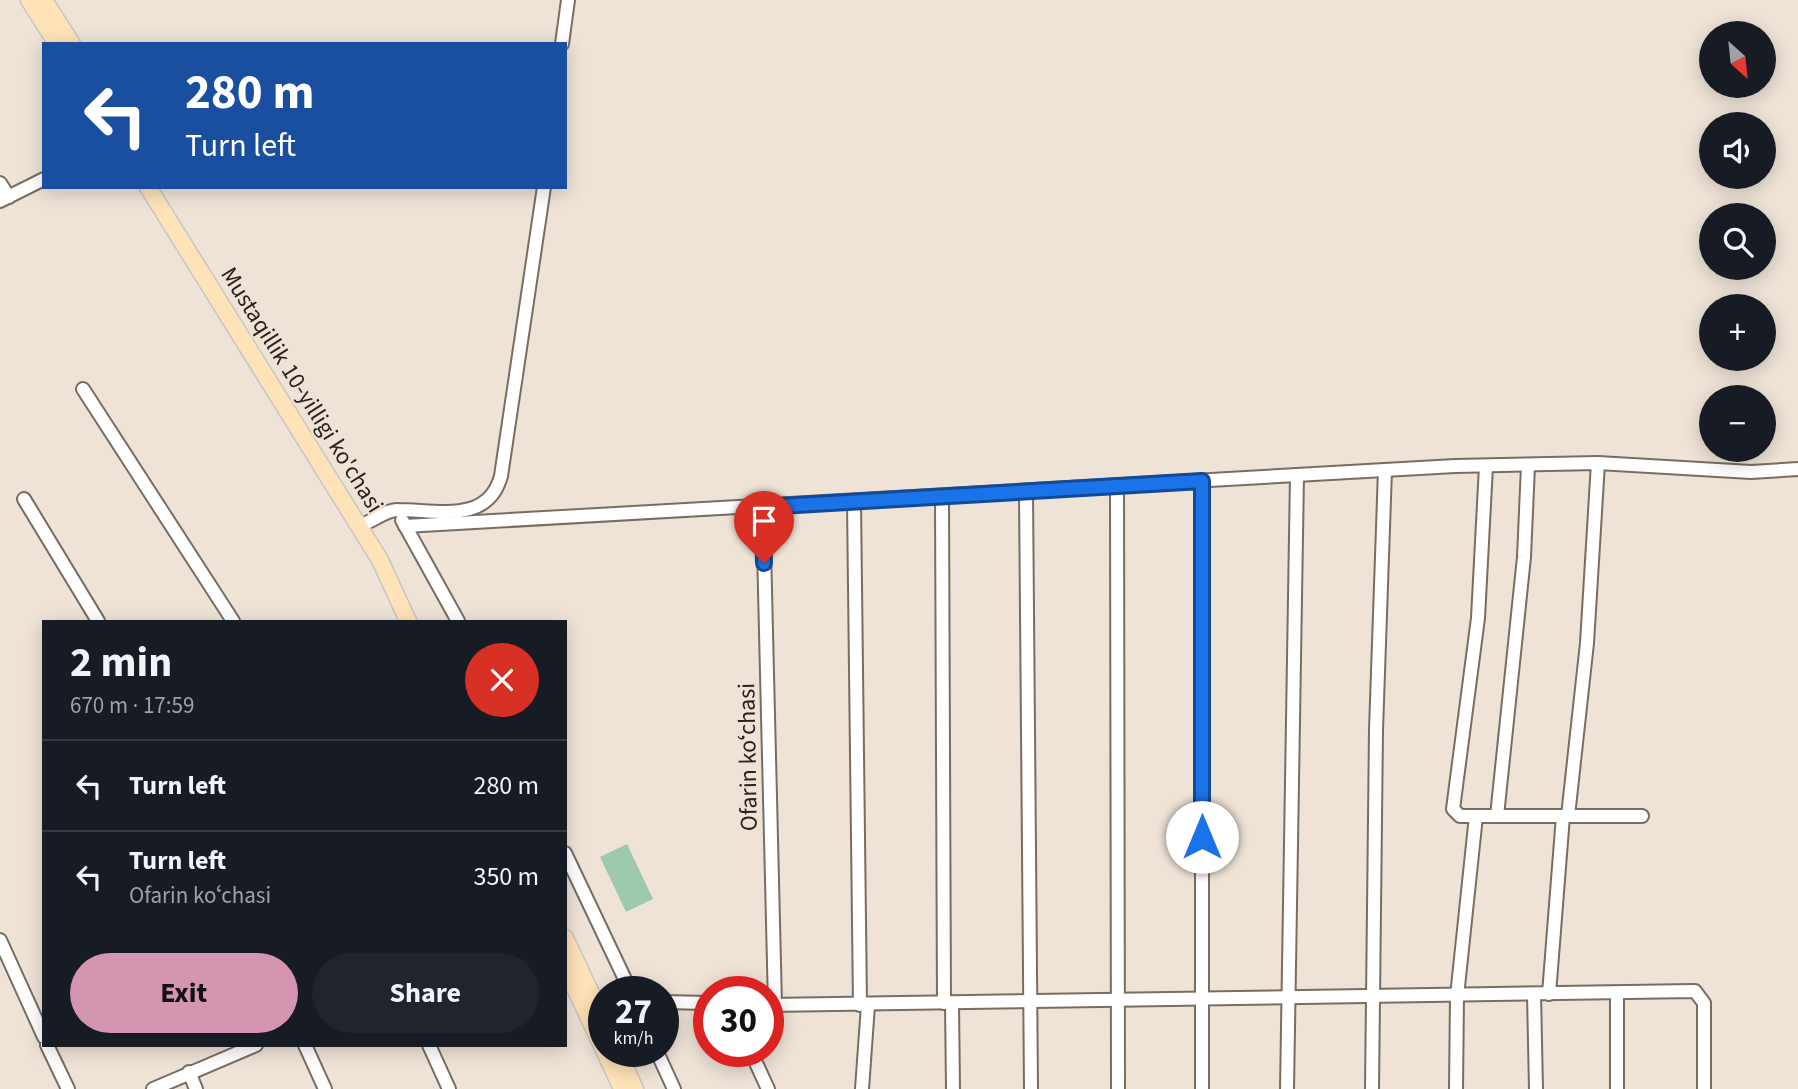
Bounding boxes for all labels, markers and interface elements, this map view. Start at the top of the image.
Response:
north arrow [1699,21,1776,98]
map controls [1699,21,1776,462]
text: 280 m [185,58,314,128]
icon: left [70,70,161,161]
button: sound [1699,112,1776,189]
text: Turn left [185,123,296,169]
button: search [1699,203,1776,280]
street label: Mustaqillik 10-yilligi ko'chasi [212,260,392,520]
button: + [1699,294,1776,371]
button: − [1699,385,1776,462]
pin [734,491,794,563]
icon: arrive [745,502,783,540]
text: 2 min [70,633,172,693]
button: close [465,643,539,717]
street label: Ofarin koʻchasi [729,683,767,831]
text: 670 m · 17:59 [70,689,194,722]
icon: left [70,767,108,805]
text: Turn left [129,767,226,804]
text: 280 m [473,767,539,804]
position arrow [1165,800,1239,874]
text: Turn left [129,842,226,879]
icon: left [70,858,108,896]
text: 350 m [473,858,539,895]
text: Ofarin koʻchasi [129,879,271,912]
button: Exit [70,953,298,1033]
button: Share [312,953,539,1033]
speed limit sign: 30 [693,976,784,1067]
text: 27 [615,987,652,1037]
text: km/h [614,1026,653,1051]

